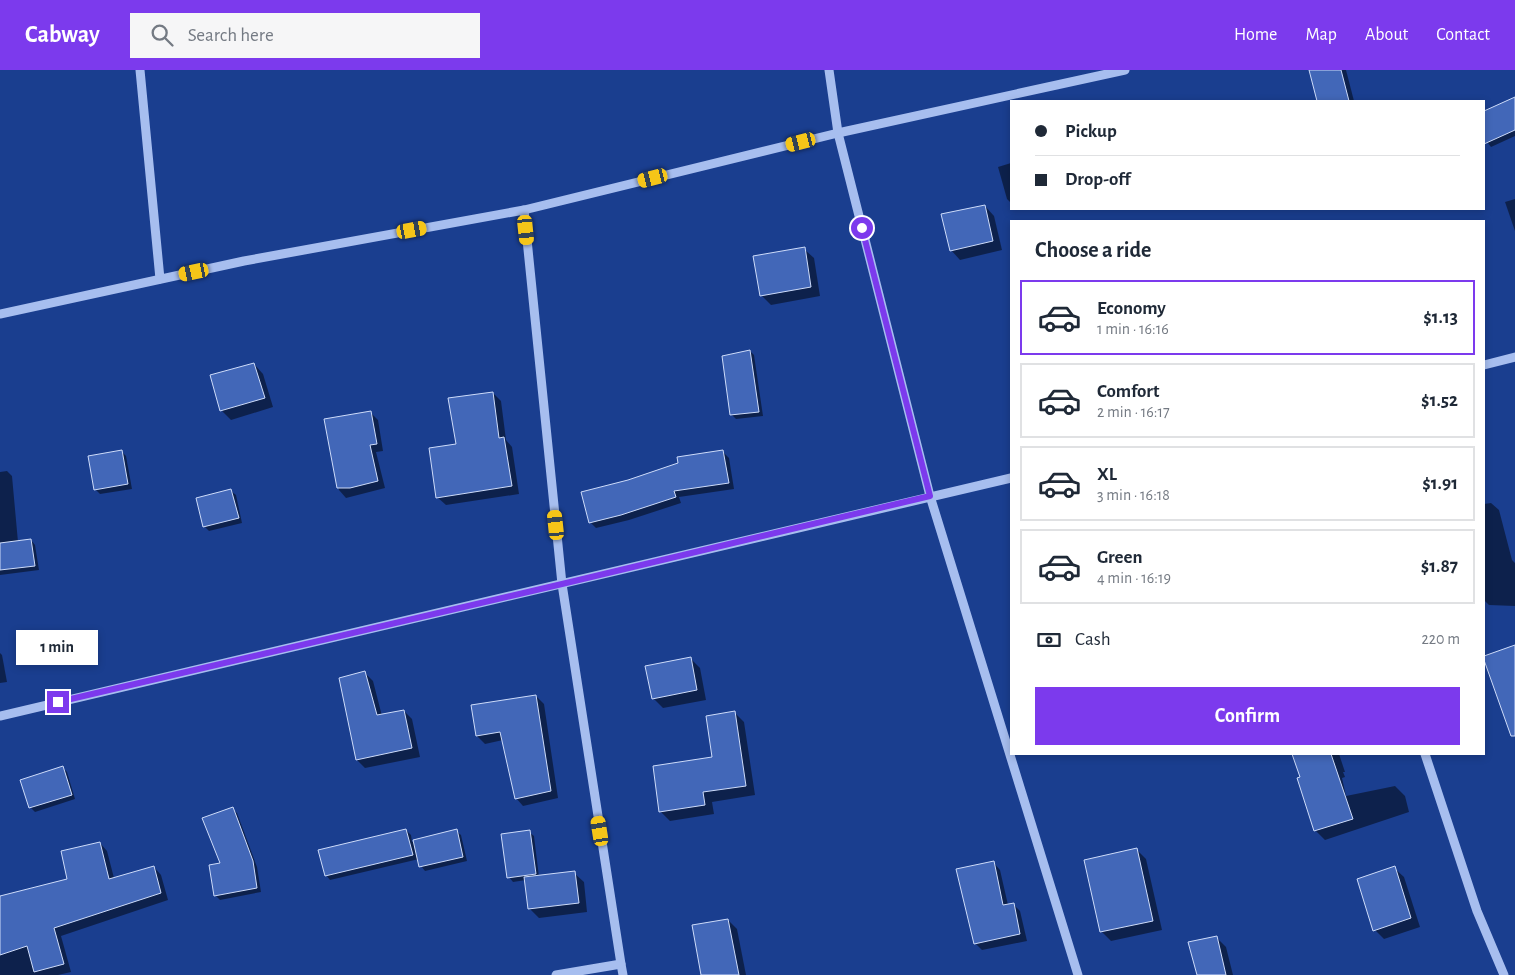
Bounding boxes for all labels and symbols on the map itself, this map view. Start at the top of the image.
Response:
car [784,131,817,153]
car [636,167,669,189]
car [516,214,535,246]
route start [851,217,873,239]
car [395,220,428,240]
car [177,262,210,282]
car [546,509,565,541]
callout: 1 min [17,630,99,664]
route end [47,691,69,713]
car [590,815,609,847]

